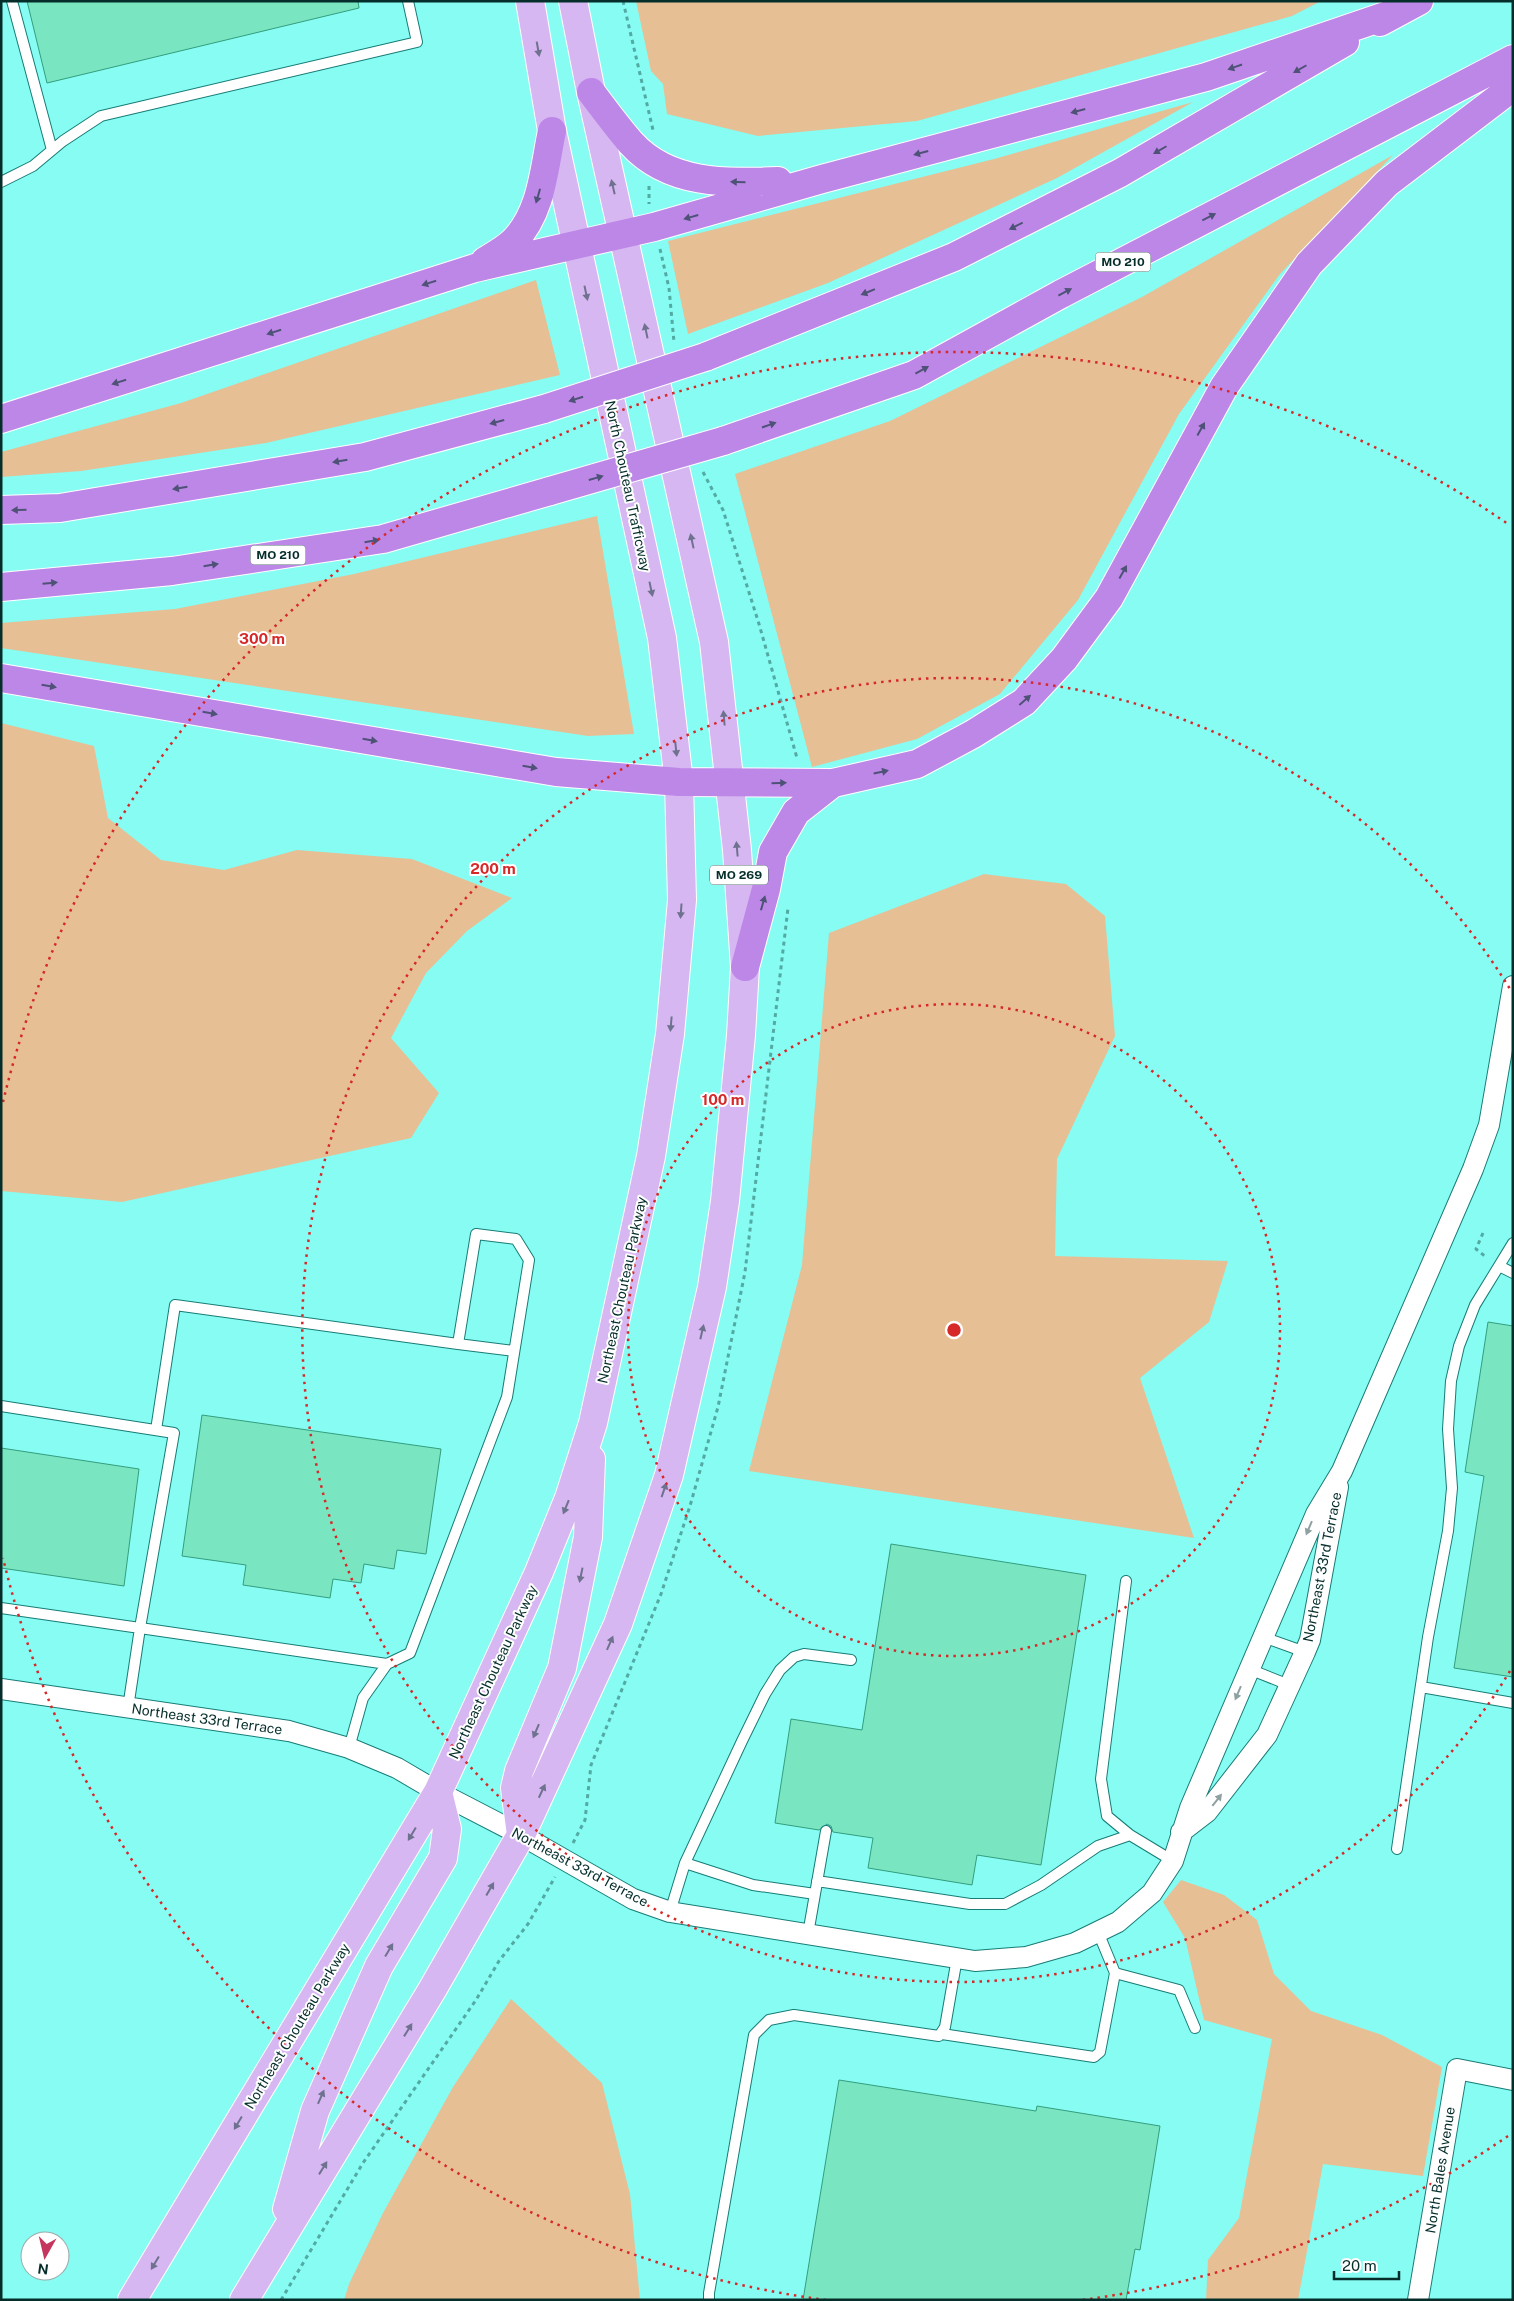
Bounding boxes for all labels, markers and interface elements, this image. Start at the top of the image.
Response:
one-way arrow [534,42,542,58]
one-way arrow [1227,64,1242,71]
one-way arrow [1294,64,1307,73]
one-way arrow [1071,107,1086,115]
one-way arrow [1152,146,1167,154]
one-way arrow [914,149,929,157]
one-way arrow [730,178,746,186]
one-way arrow [609,179,617,195]
one-way arrow [534,189,542,204]
one-way arrow [683,213,698,221]
one-way arrow [1201,213,1216,221]
one-way arrow [1009,222,1023,230]
road number: MO 210 [1096,252,1150,272]
one-way arrow [421,280,436,287]
one-way arrow [582,286,590,301]
one-way arrow [1057,288,1072,296]
one-way arrow [860,289,875,296]
one-way arrow [641,323,649,339]
one-way arrow [266,329,281,337]
one-way arrow [915,366,929,374]
one-way arrow [111,378,126,386]
one-way arrow [568,395,583,403]
street label: North Chouteau Trafficway [602,399,654,574]
one-way arrow [490,418,505,426]
one-way arrow [762,420,777,428]
one-way arrow [1197,422,1205,436]
one-way arrow [332,458,348,466]
one-way arrow [589,473,604,481]
one-way arrow [171,485,187,493]
one-way arrow [10,506,26,514]
one-way arrow [688,533,696,549]
one-way arrow [364,536,380,544]
road number: MO 210 [250,546,306,564]
one-way arrow [204,561,220,569]
one-way arrow [1119,565,1127,579]
one-way arrow [42,578,58,586]
one-way arrow [647,581,655,596]
text: 300 m [239,630,285,647]
one-way arrow [42,682,58,690]
one-way arrow [1018,695,1031,706]
one-way arrow [202,709,218,717]
one-way arrow [720,710,728,726]
one-way arrow [362,737,378,745]
one-way arrow [672,741,680,757]
one-way arrow [522,764,538,772]
one-way arrow [874,768,889,776]
one-way arrow [771,779,787,787]
one-way arrow [732,840,740,856]
text: 200 m [470,860,516,877]
road number: MO 269 [710,866,768,884]
one-way arrow [759,896,767,911]
one-way arrow [676,904,684,920]
one-way arrow [667,1016,675,1032]
text: 100 m [702,1091,744,1108]
street label: Northeast Chouteau Parkway [594,1195,650,1385]
centre of rings [945,1321,963,1339]
one-way arrow [698,1325,706,1340]
one-way arrow [660,1483,668,1498]
street label: Northeast 33rd Terrace [1300,1491,1344,1643]
one-way arrow [561,1500,569,1514]
one-way arrow [1305,1521,1313,1535]
one-way arrow [576,1568,584,1584]
street label: Northeast Chouteau Parkway [446,1582,541,1762]
one-way arrow [606,1636,614,1650]
one-way arrow [1234,1686,1242,1700]
street label: Northeast 33rd Terrace [130,1700,284,1738]
one-way arrow [531,1724,539,1738]
one-way arrow [538,1784,546,1798]
one-way arrow [1211,1794,1222,1807]
street label: Northeast 33rd Terrace [509,1824,651,1910]
one-way arrow [408,1828,417,1841]
one-way arrow [486,1882,494,1897]
street label: Northeast Chouteau Parkway [241,1940,353,2112]
one-way arrow [384,1943,393,1956]
one-way arrow [404,2023,413,2036]
one-way arrow [318,2090,326,2104]
street label: North Bales Avenue [1422,2105,1458,2234]
one-way arrow [234,2117,243,2130]
one-way arrow [319,2162,328,2175]
north arrow [20,2231,70,2281]
scale bar [1334,2248,1399,2280]
one-way arrow [150,2256,159,2269]
text: 20 m [1342,2257,1377,2274]
text: N [37,2260,50,2278]

